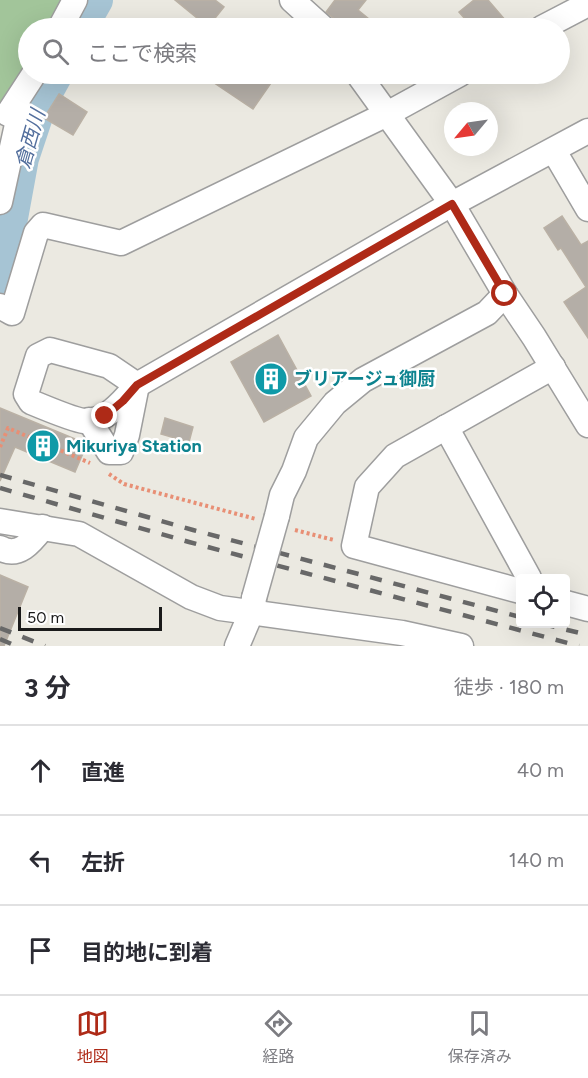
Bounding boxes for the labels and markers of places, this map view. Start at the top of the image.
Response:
building icon: ブリアージュ御厨 [253,361,289,397]
place label: ブリアージュ御厨 [294,368,435,390]
building icon: Mikuriya Station [25,428,61,464]
place label: Mikuriya Station [66,435,202,457]

